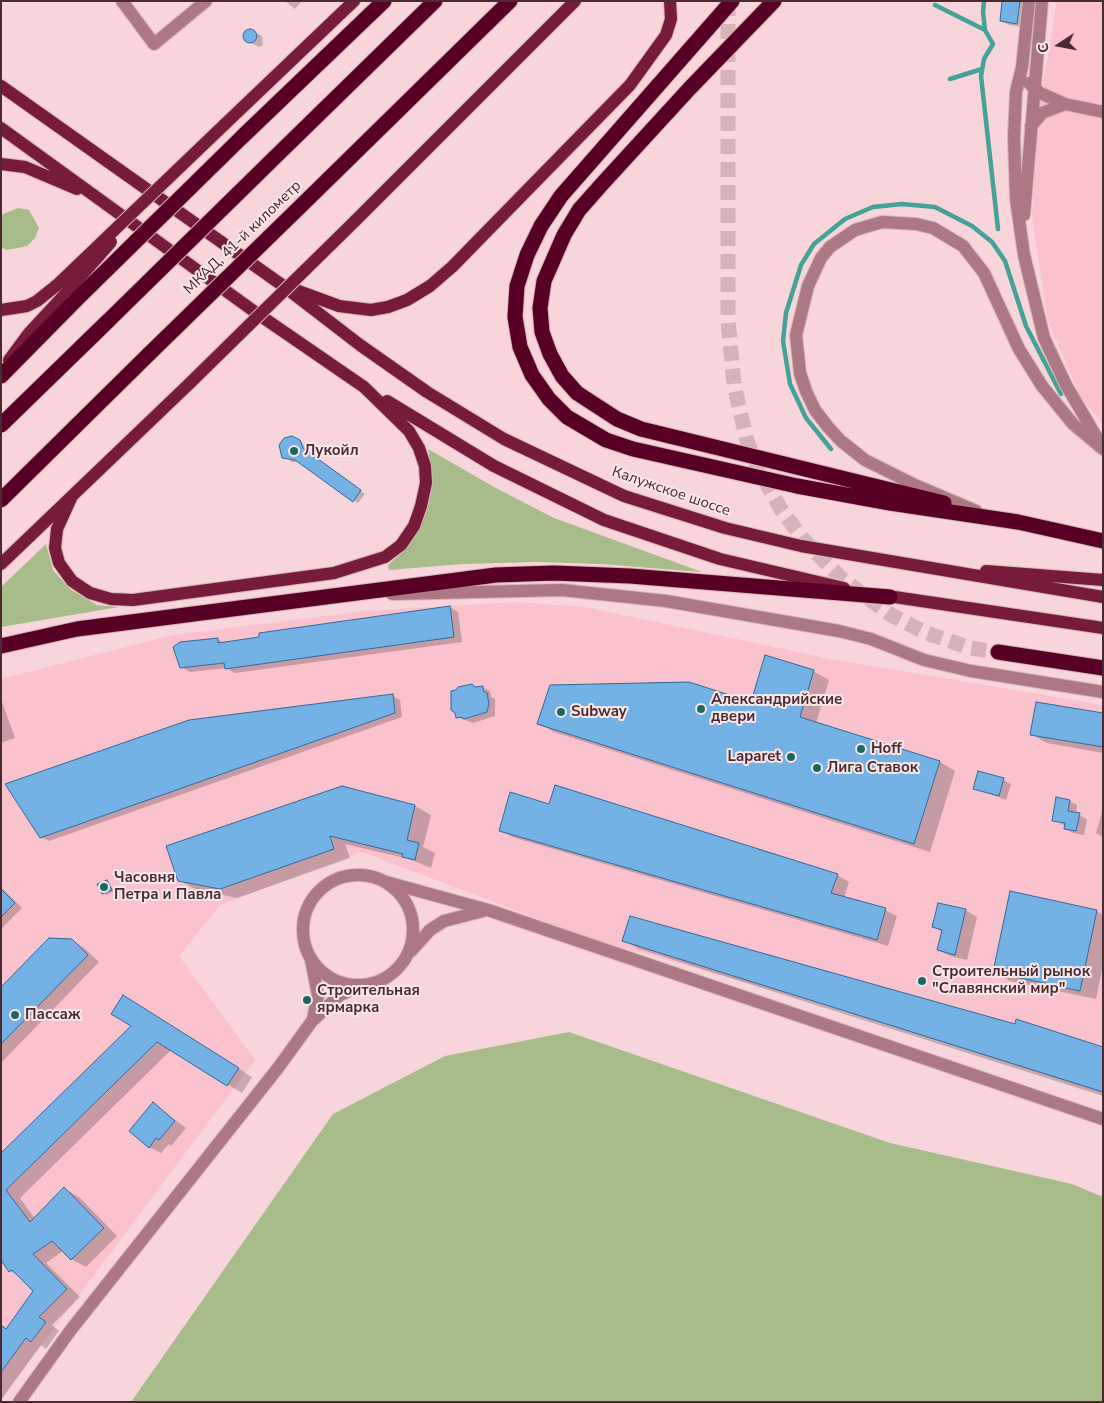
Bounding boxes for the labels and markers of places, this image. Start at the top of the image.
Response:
place label: Лукойл [304,442,359,460]
marker: Лукойл [288,445,300,457]
place label: Александрийские двери [711,691,842,726]
place label: Subway [571,703,627,721]
marker: Александрийские двери [695,703,707,715]
marker: Subway [555,706,567,718]
place label: Hoff [871,740,902,758]
marker: Hoff [855,743,867,755]
place label: Laparet [728,748,781,766]
marker: Laparet [785,751,797,763]
place label: Лига Ставок [827,759,918,777]
marker: Лига Ставок [811,762,823,774]
place label: Часовня Петра и Павла [114,869,222,904]
marker: Часовня Петра и Павла [98,881,110,893]
place label: Строительный рынок "Славянский мир" [932,963,1090,998]
marker: Строительный рынок "Славянский мир" [916,975,928,987]
place label: Строительная ярмарка [317,982,420,1017]
marker: Строительная ярмарка [301,994,313,1006]
place label: Пассаж [25,1006,80,1024]
marker: Пассаж [9,1009,21,1021]

